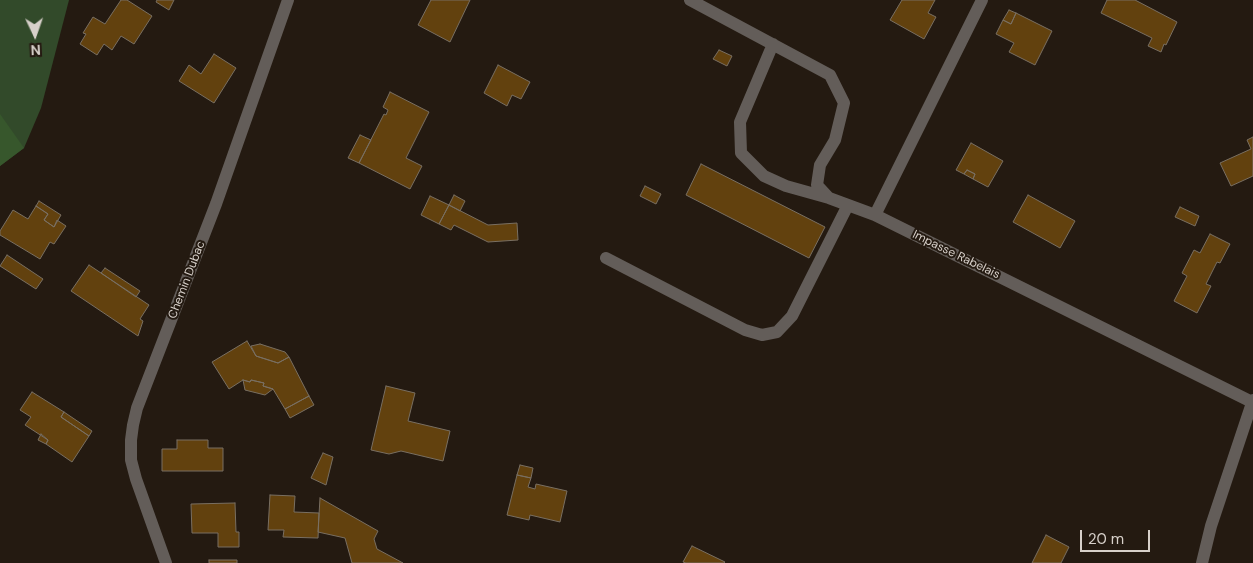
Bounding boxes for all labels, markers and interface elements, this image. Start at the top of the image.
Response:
north arrow [10,10,60,60]
text: N [30,41,41,59]
street label: Impasse Rabelais [910,228,1002,282]
street label: Chemin Dubac [166,239,208,321]
scale bar [1083,520,1153,552]
text: 20 m [1088,529,1124,549]

